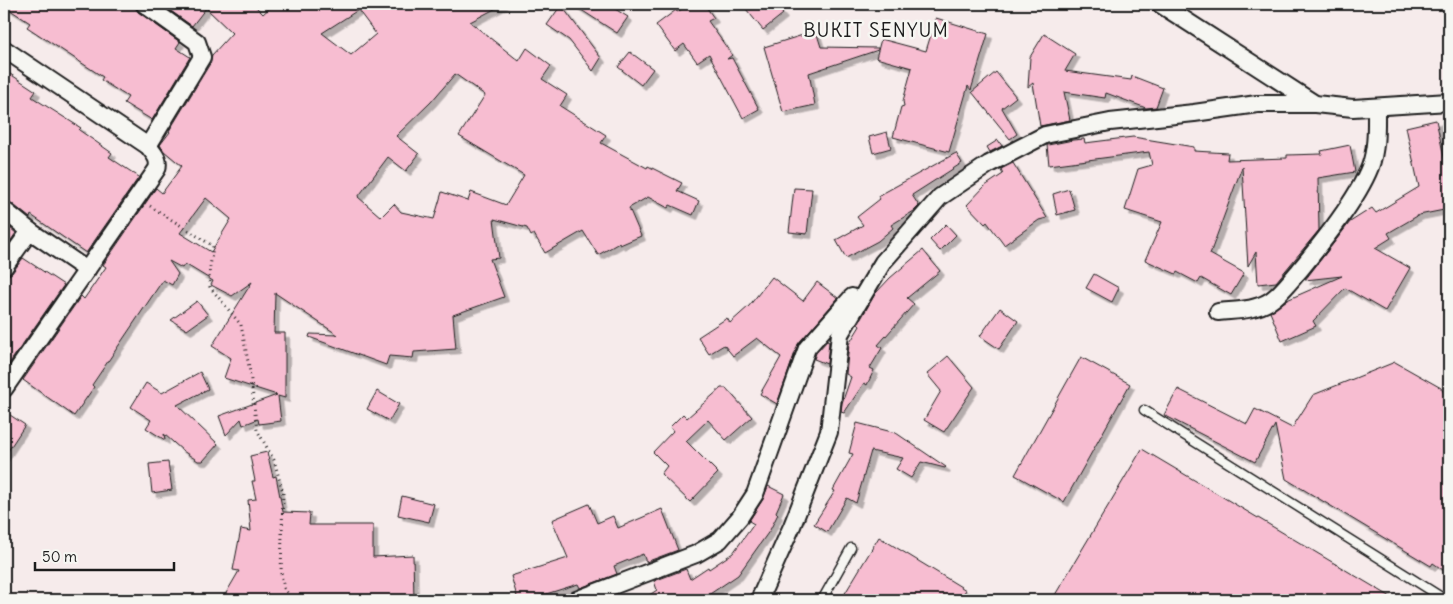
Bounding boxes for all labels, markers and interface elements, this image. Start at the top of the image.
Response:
district label: BUKIT SENYUM [803,18,949,42]
scale bar [35,539,174,571]
text: 50 m [42,547,77,566]

